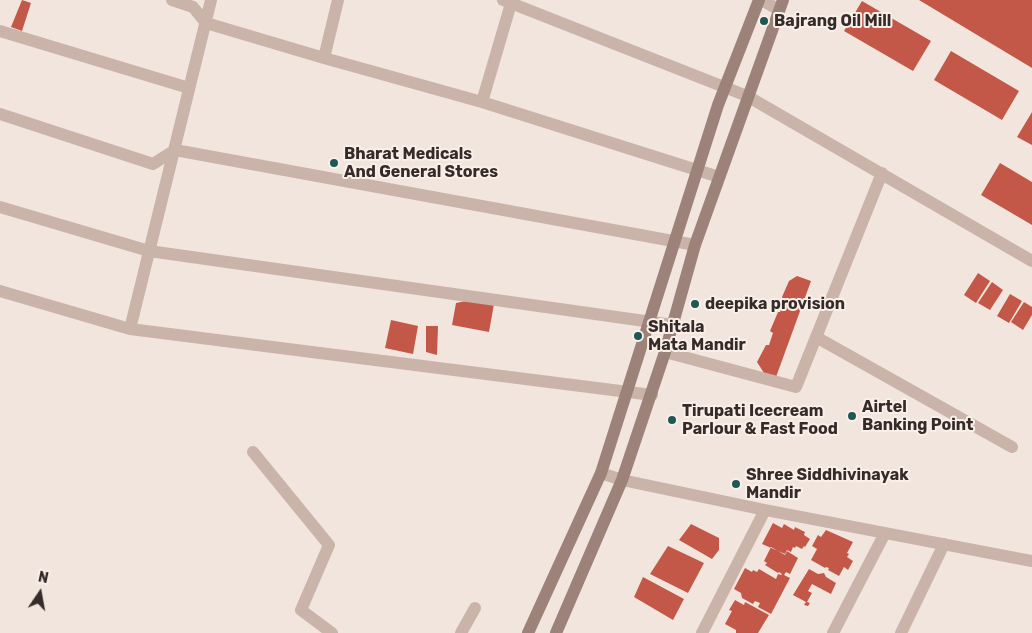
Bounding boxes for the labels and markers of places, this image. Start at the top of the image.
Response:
place label: Bajrang Oil Mill [774,11,891,31]
marker: Bajrang Oil Mill [758,15,770,27]
place label: Bharat Medicals And General Stores [344,144,498,182]
marker: Bharat Medicals And General Stores [328,157,340,169]
place label: deepika provision [705,294,845,314]
marker: deepika provision [689,298,701,310]
place label: Shitala Mata Mandir [648,317,746,355]
marker: Shitala Mata Mandir [632,330,644,342]
place label: Airtel Banking Point [862,397,974,435]
place label: Tirupati Icecream Parlour & Fast Food [682,401,838,439]
marker: Airtel Banking Point [846,410,858,422]
marker: Tirupati Icecream Parlour & Fast Food [666,414,678,426]
place label: Shree Siddhivinayak Mandir [746,465,909,503]
marker: Shree Siddhivinayak Mandir [730,478,742,490]

